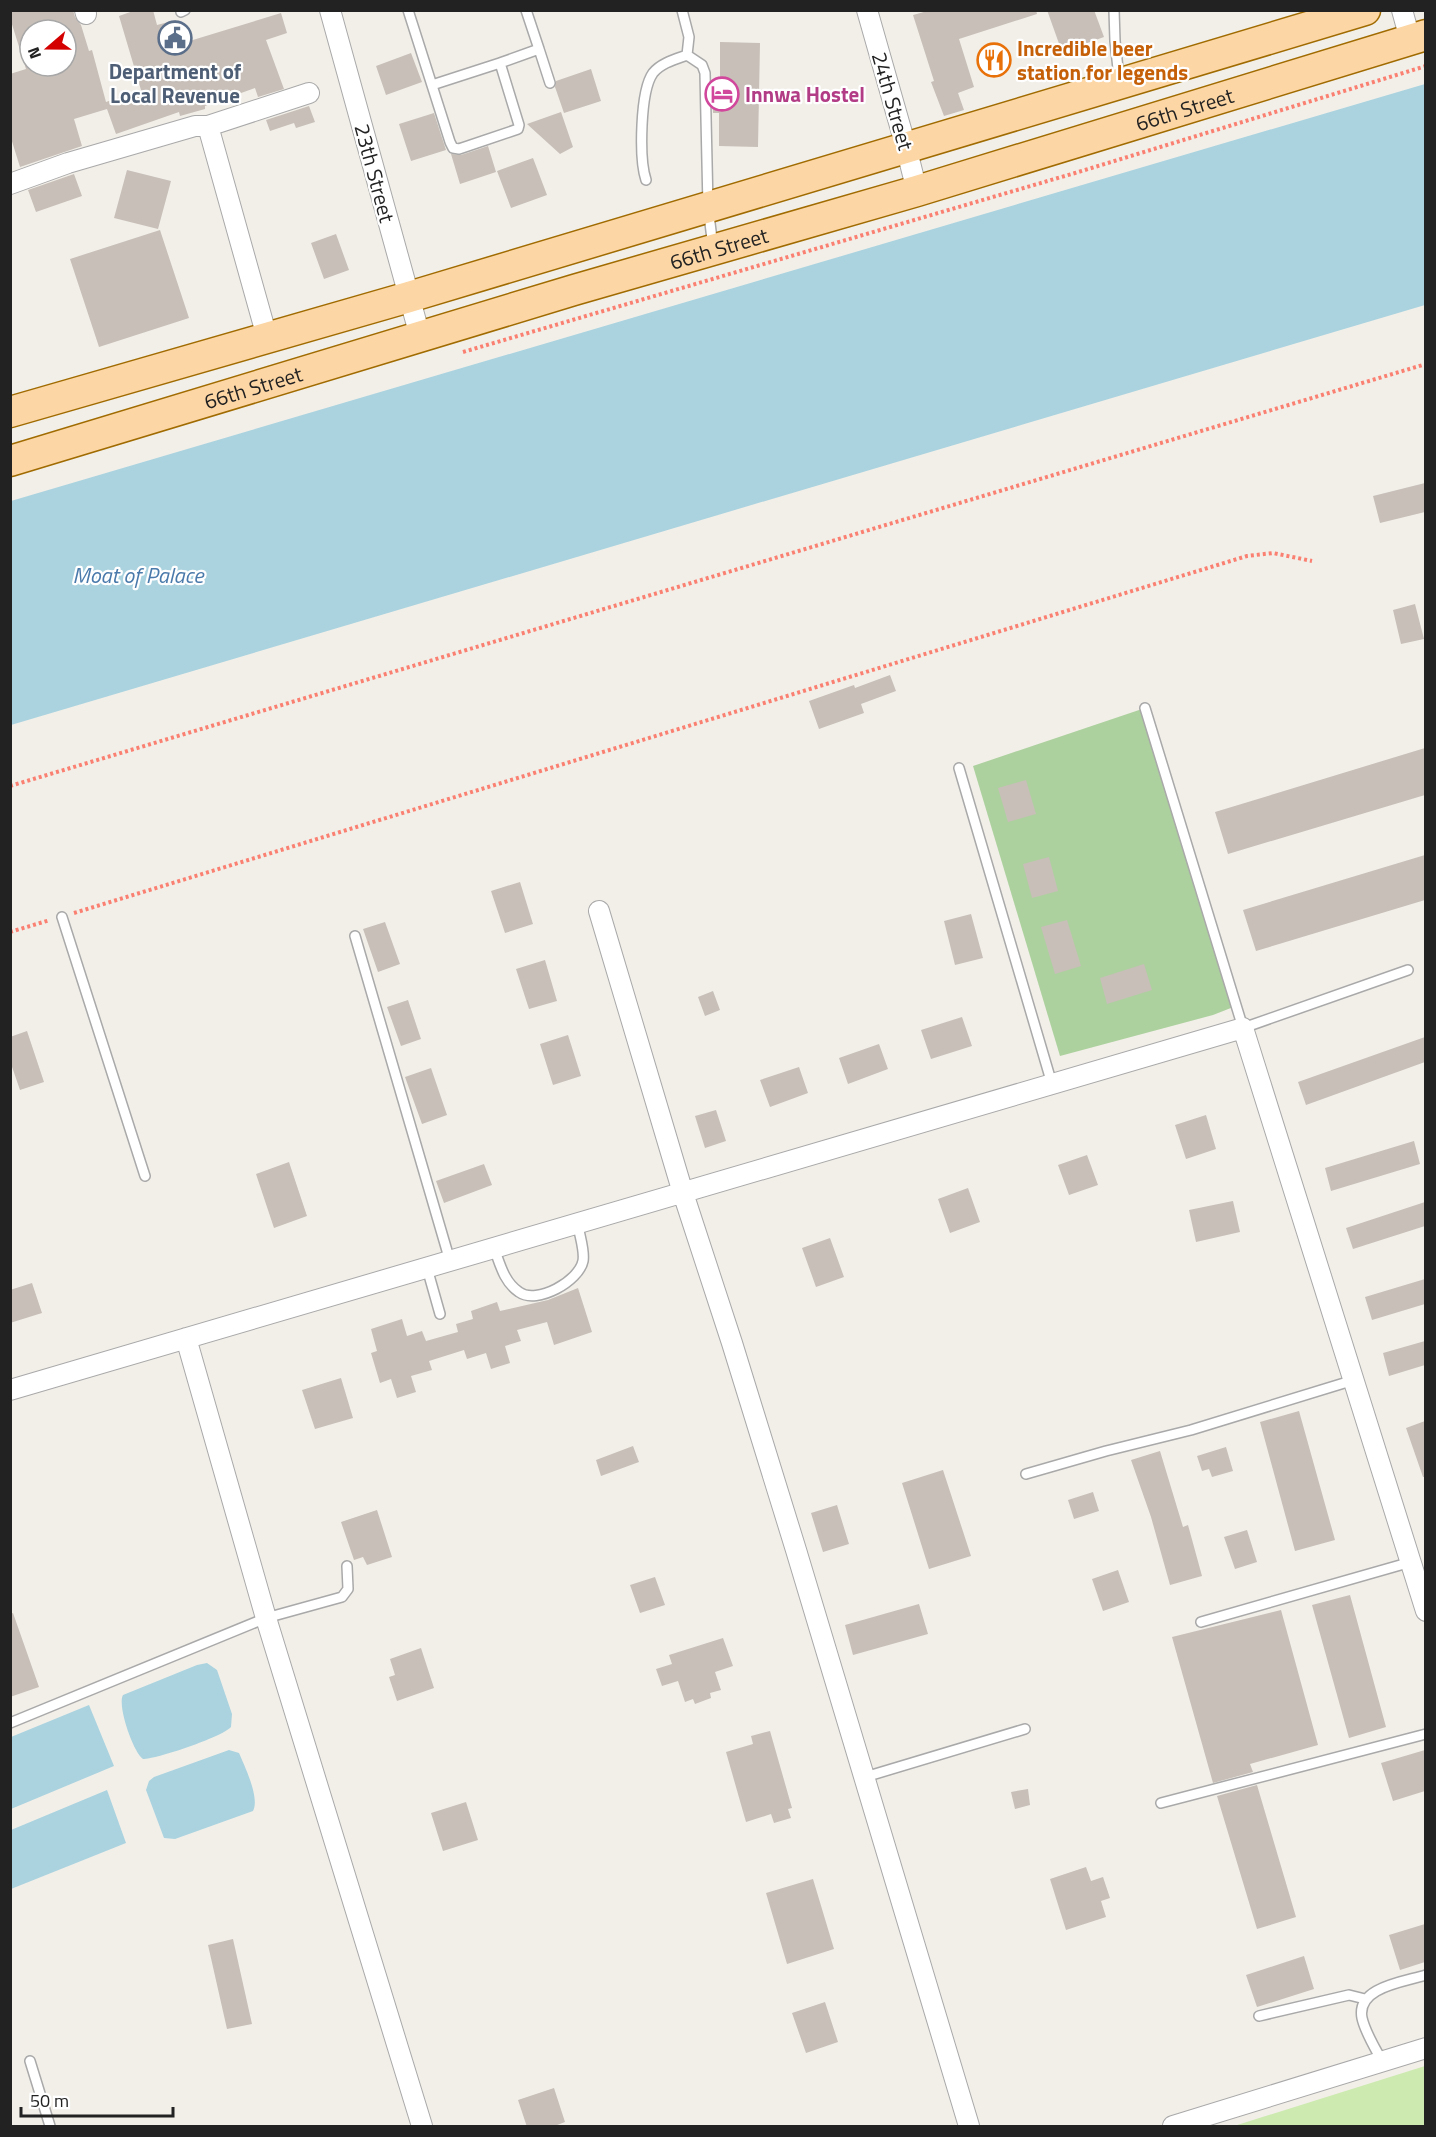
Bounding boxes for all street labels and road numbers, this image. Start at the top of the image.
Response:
street label: 24th Street [864,48,922,155]
street label: 66th Street [1131,79,1238,139]
street label: 23th Street [346,120,404,226]
street label: 66th Street [666,219,772,278]
street label: 66th Street [200,357,307,417]

